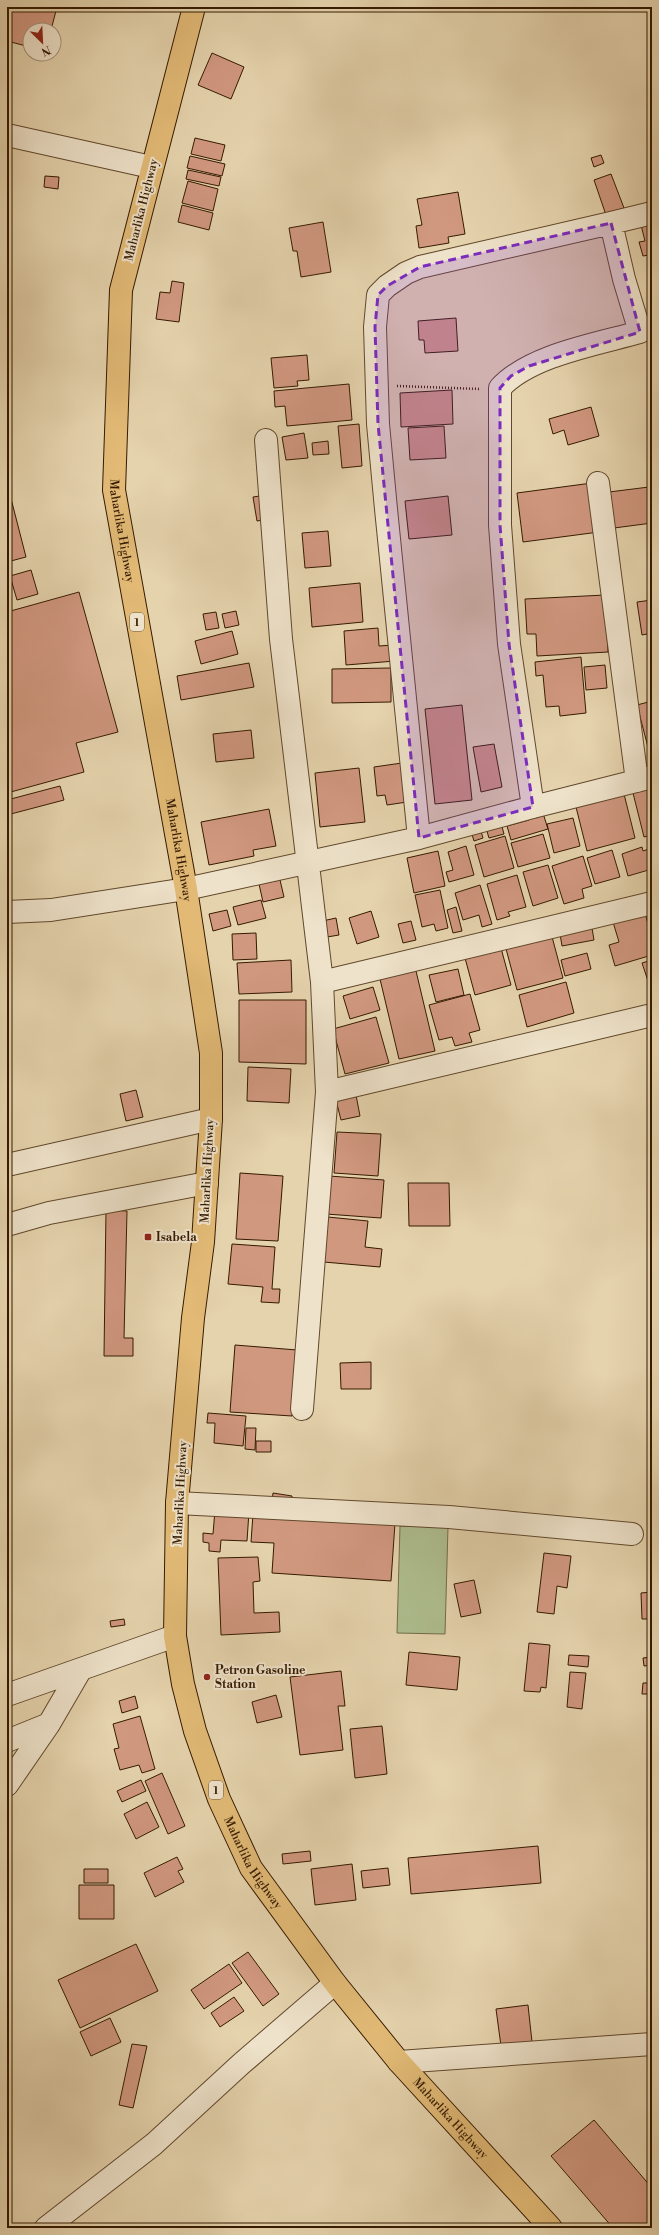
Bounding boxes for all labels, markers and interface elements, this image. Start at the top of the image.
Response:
north arrow [22,22,62,62]
text: N [39,42,52,59]
street label: Maharlika Highway [122,157,161,263]
street label: Maharlika Highway [106,479,138,584]
road number: 1 [130,613,144,631]
street label: Maharlika Highway [162,797,195,903]
street label: Maharlika Highway [197,1118,218,1224]
place label: Isabela [156,1230,197,1245]
marker: Isabela [143,1232,153,1242]
street label: Maharlika Highway [170,1440,191,1546]
place label: Petron Gasoline Station [215,1663,306,1692]
marker: Petron Gasoline Station [202,1672,212,1682]
road number: 1 [209,1781,223,1799]
street label: Maharlika Highway [220,1814,285,1912]
street label: Maharlika Highway [409,2075,491,2162]

